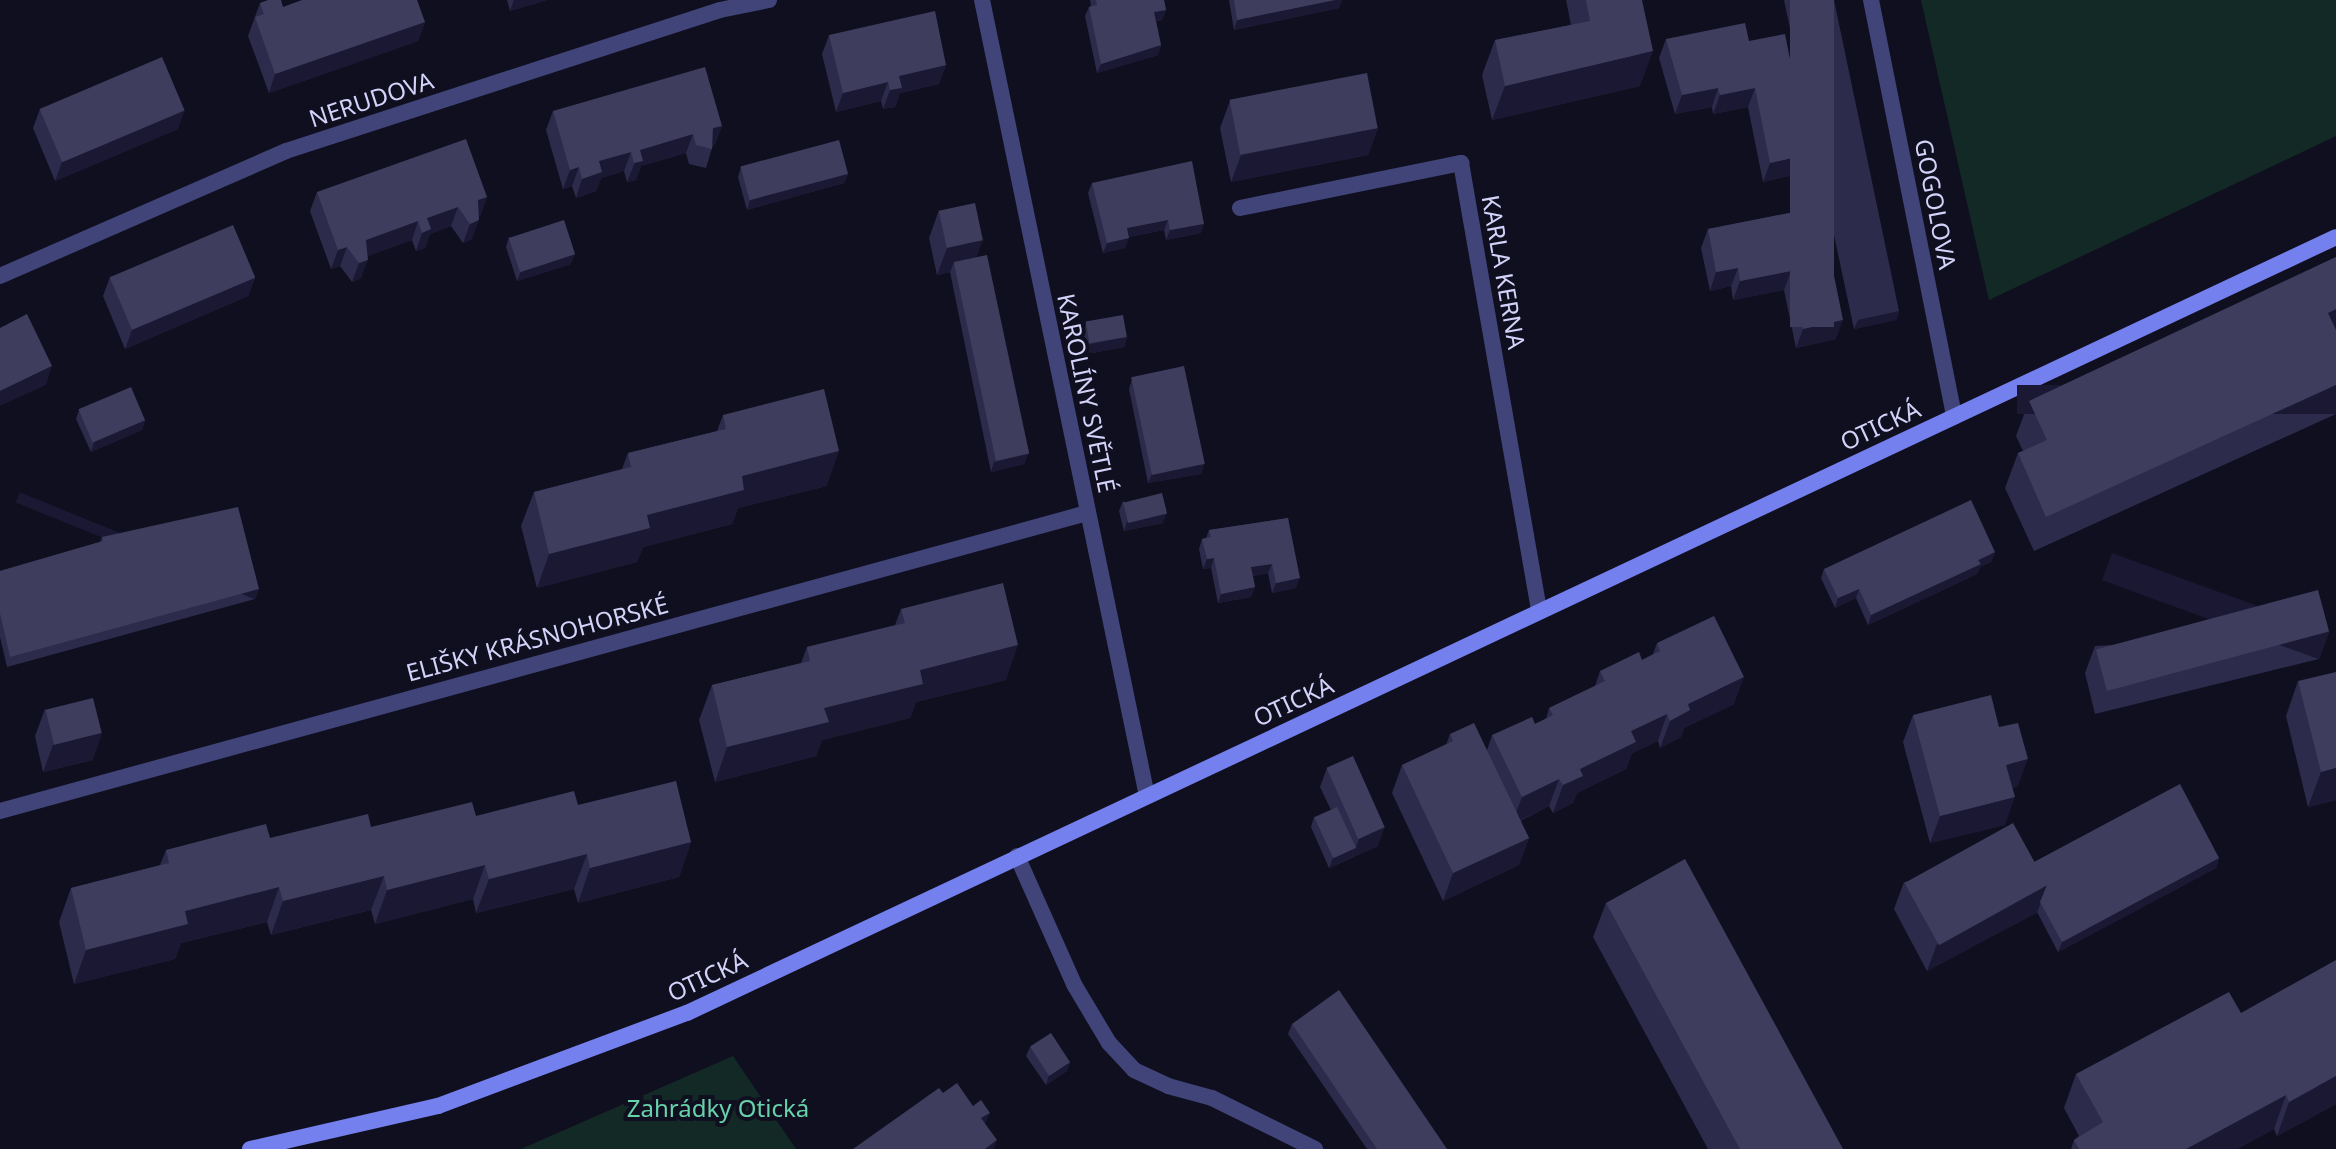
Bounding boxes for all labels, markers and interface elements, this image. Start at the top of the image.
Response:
street label: NERUDOVA [305,65,437,133]
street label: GOGOLOVA [1909,137,1963,271]
street label: KARLA KERNA [1476,193,1532,351]
street label: KAROLÍNY SVĚTLÉ [1052,291,1122,495]
street label: OTICKÁ [1835,394,1925,456]
street label: ELIŠKY KRÁSNOHORSKÉ [403,589,671,687]
street label: OTICKÁ [1248,670,1338,732]
street label: OTICKÁ [662,945,752,1007]
park label: Zahrádky Otická [627,1094,809,1122]

